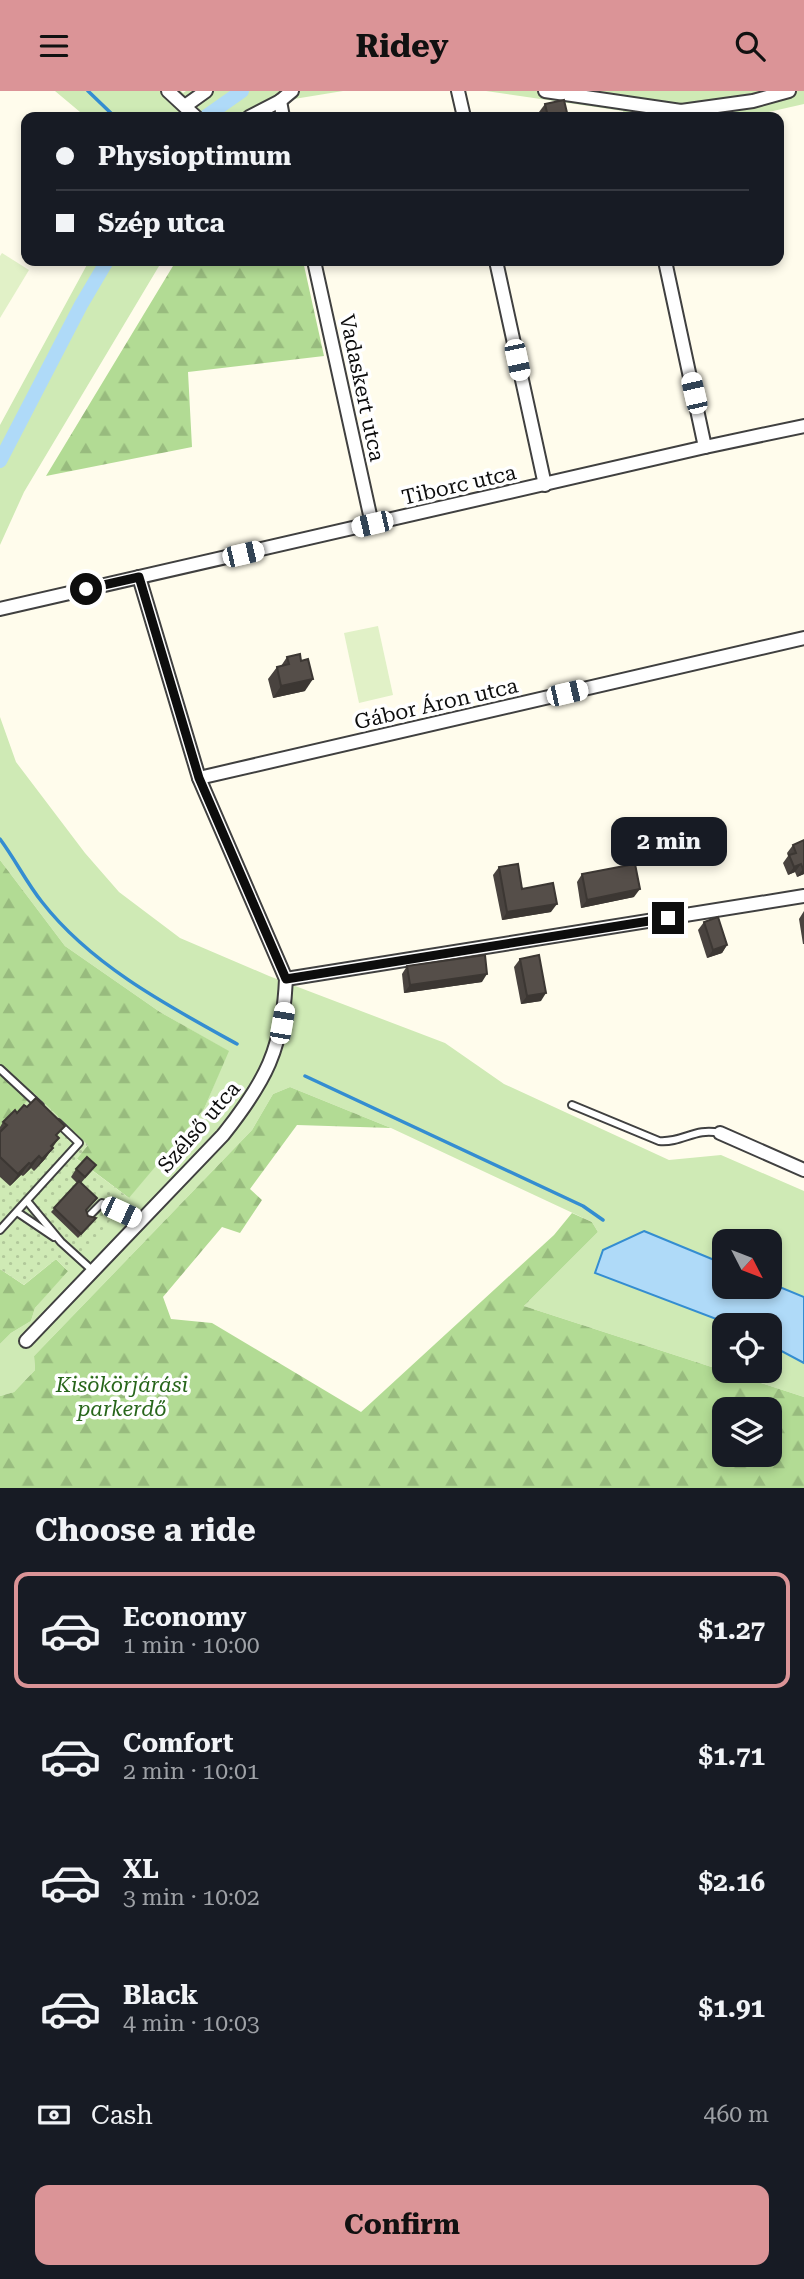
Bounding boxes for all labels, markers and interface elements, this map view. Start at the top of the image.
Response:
icon: menu [35,27,73,65]
text: Ridey [355,27,449,65]
icon: search [731,27,769,65]
text: Physioptimum [98,141,291,171]
text: Szép utca [98,208,225,238]
street label: Vadaskert utca [335,312,389,464]
car [503,337,532,383]
car [680,370,709,416]
street label: Tiborc utca [400,460,519,510]
car [350,509,395,539]
car [221,539,266,569]
route start [70,573,102,605]
street label: Gábor Áron utca [352,672,521,734]
car [545,678,590,708]
callout: 2 min [610,817,726,865]
text: 2 min [637,828,701,855]
route end [652,902,684,934]
car [269,1000,296,1046]
street label: Szélső utca [153,1076,245,1177]
car [98,1194,145,1230]
north arrow [712,1229,782,1299]
map controls [712,1229,782,1467]
button: locate [712,1313,782,1383]
park label: Kisökörjárási parkerdő [55,1373,188,1421]
button: layers [712,1397,782,1467]
text: Choose a ride [35,1511,256,1549]
icon: car [39,1599,102,1662]
text: Economy [123,1602,246,1632]
text: $1.27 [699,1615,765,1645]
text: 1 min · 10:00 [123,1632,260,1659]
icon: car [39,1725,102,1788]
text: Comfort [123,1728,233,1758]
text: $1.71 [699,1741,765,1771]
text: 2 min · 10:01 [123,1758,260,1785]
icon: car [39,1851,102,1914]
text: XL [123,1854,159,1884]
text: $2.16 [699,1867,765,1897]
text: 3 min · 10:02 [123,1884,260,1911]
icon: car [39,1977,102,2040]
text: Black [123,1980,198,2010]
text: $1.91 [699,1993,765,2023]
text: 4 min · 10:03 [123,2010,260,2037]
icon: cash [35,2096,73,2134]
text: Cash [91,2100,153,2130]
text: 460 m [704,2101,769,2128]
button: Confirm [35,2185,769,2265]

